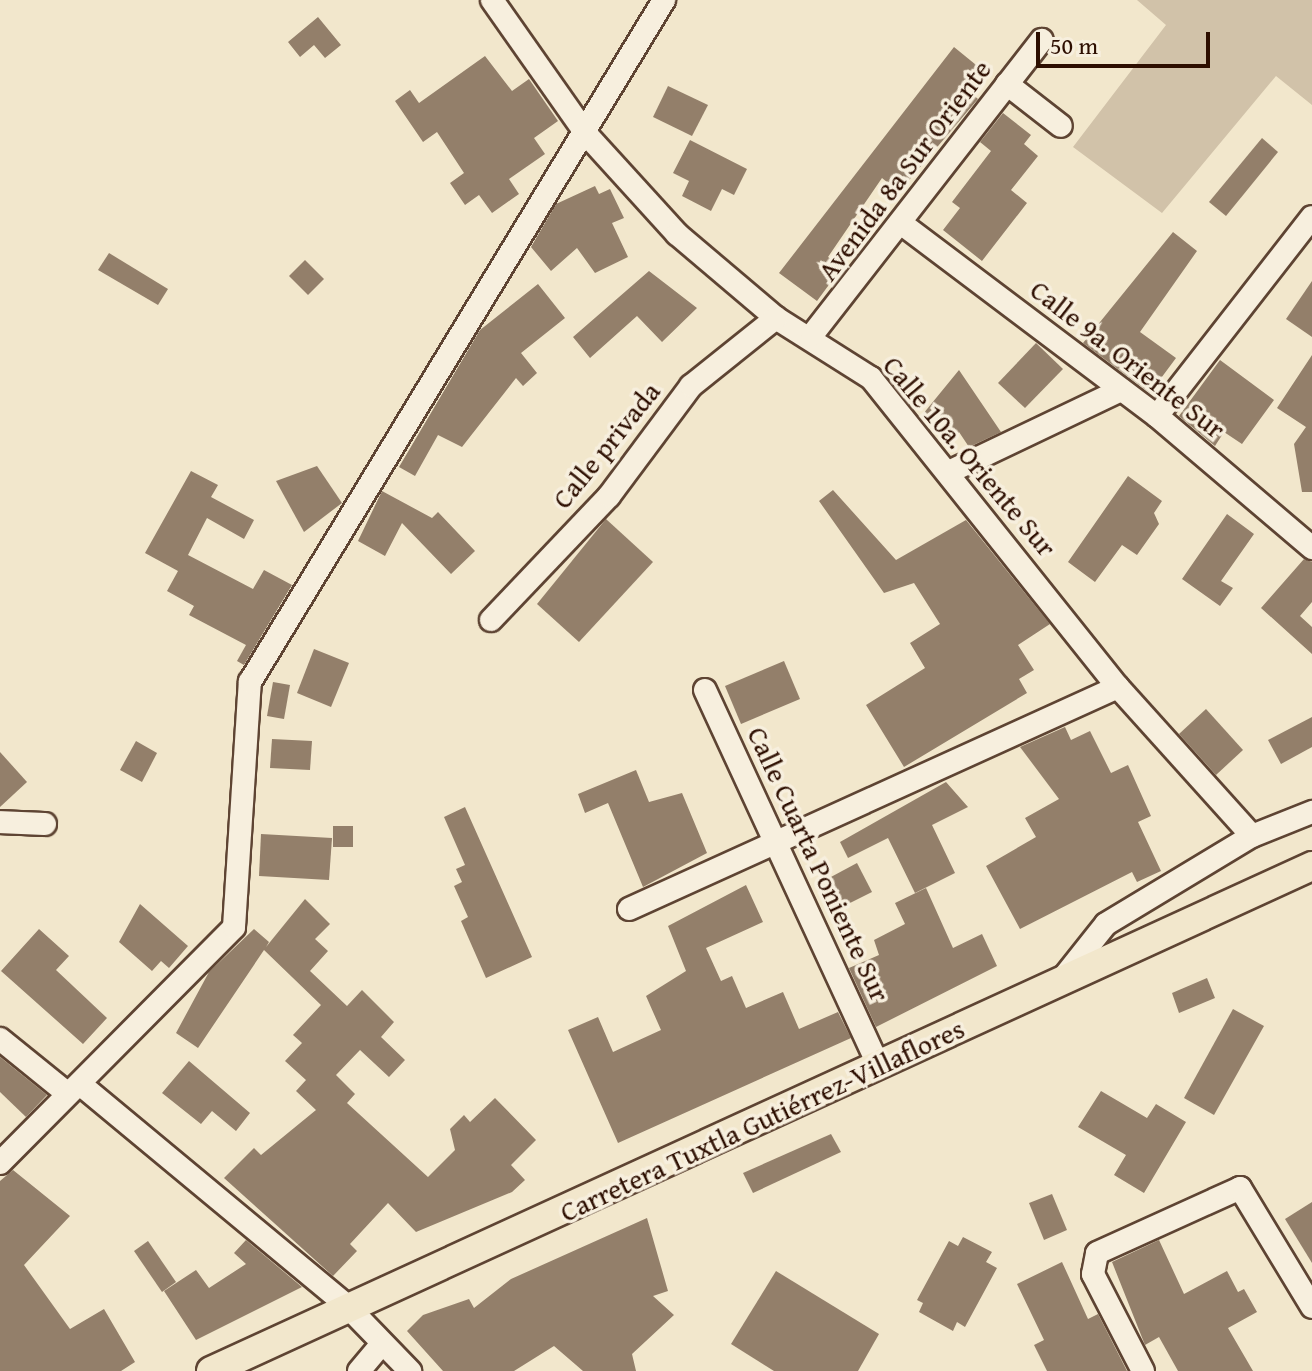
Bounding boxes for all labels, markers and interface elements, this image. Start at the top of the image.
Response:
scale bar [1040,16,1214,66]
text: 50 m [1050,28,1098,63]
street label: Avenida 8a Sur Oriente [810,53,998,287]
street label: Calle 9a. Oriente Sur [1024,273,1232,445]
street label: Calle 10a. Oriente Sur [876,349,1064,563]
street label: Calle privada [545,375,667,515]
street label: Calle Cuarta Poniente Sur [741,721,897,1007]
street label: Carretera Tuxtla Gutiérrez-Villaflores [555,1011,969,1229]

